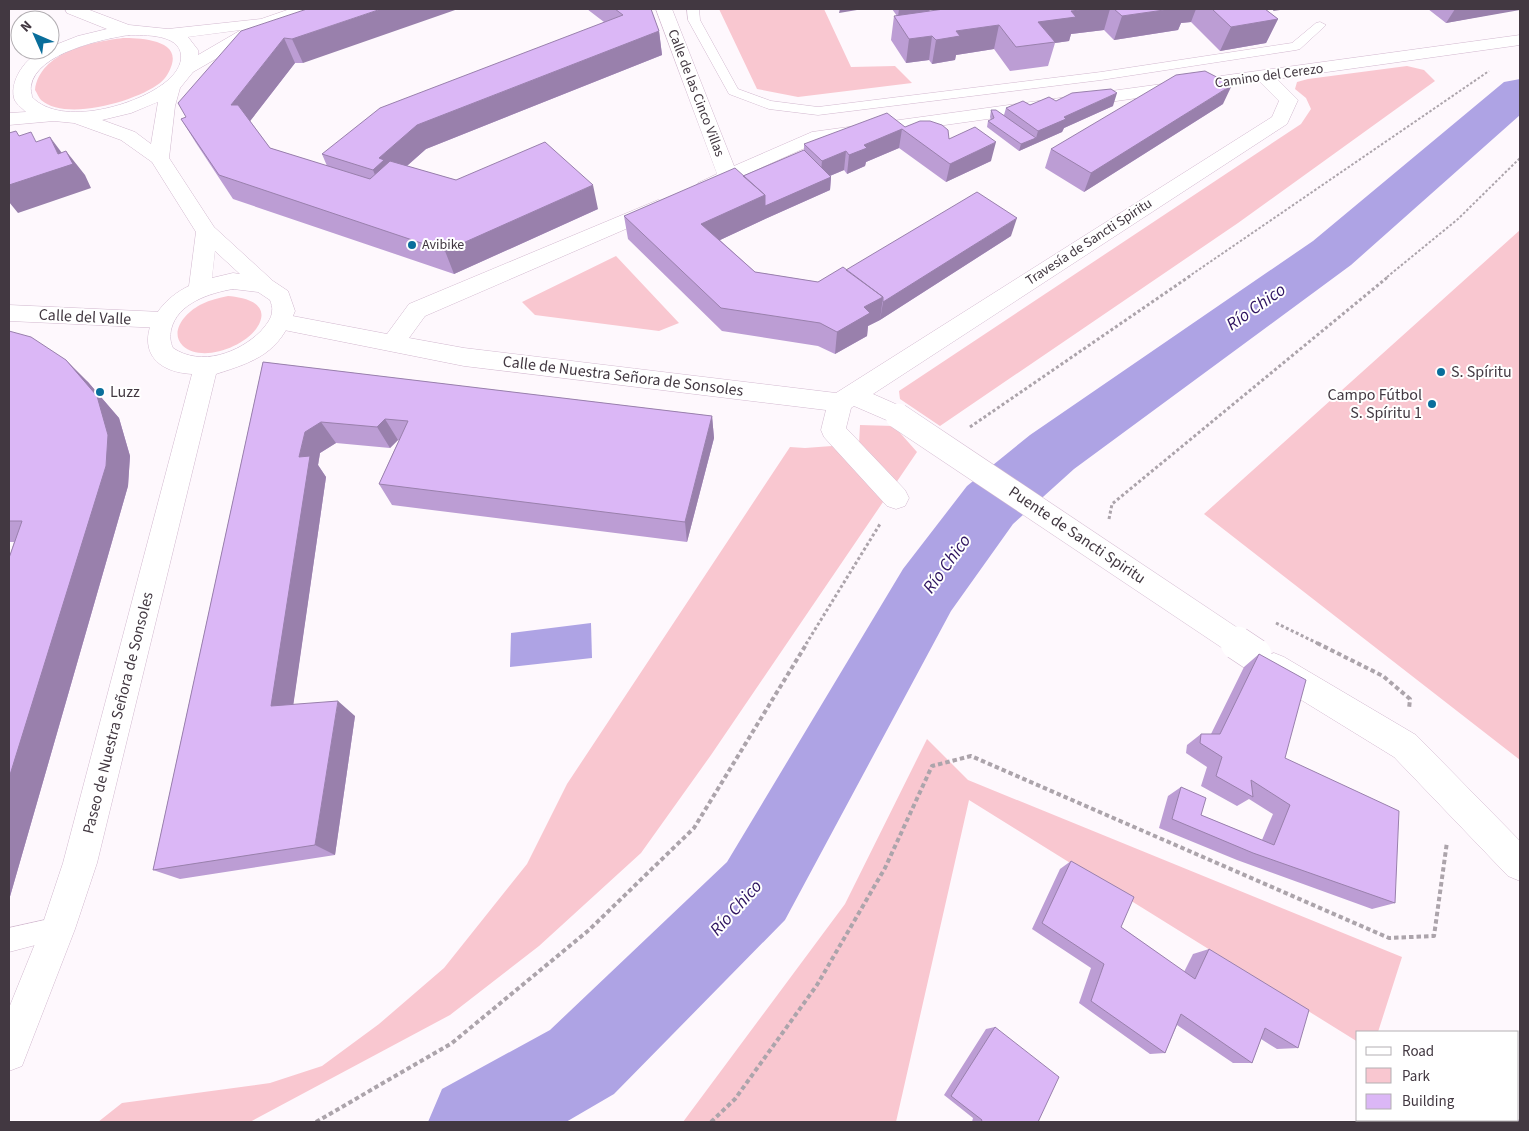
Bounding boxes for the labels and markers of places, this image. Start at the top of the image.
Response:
place label: Avibike [422,235,464,255]
marker: Avibike [406,239,418,251]
place label: S. Spíritu [1451,361,1512,383]
marker: S. Spíritu [1435,366,1447,378]
place label: Luzz [110,381,140,403]
place label: Campo Fútbol S. Spíritu 1 [1327,384,1422,424]
marker: Luzz [94,386,106,398]
marker: Campo Fútbol S. Spíritu 1 [1426,398,1438,410]

